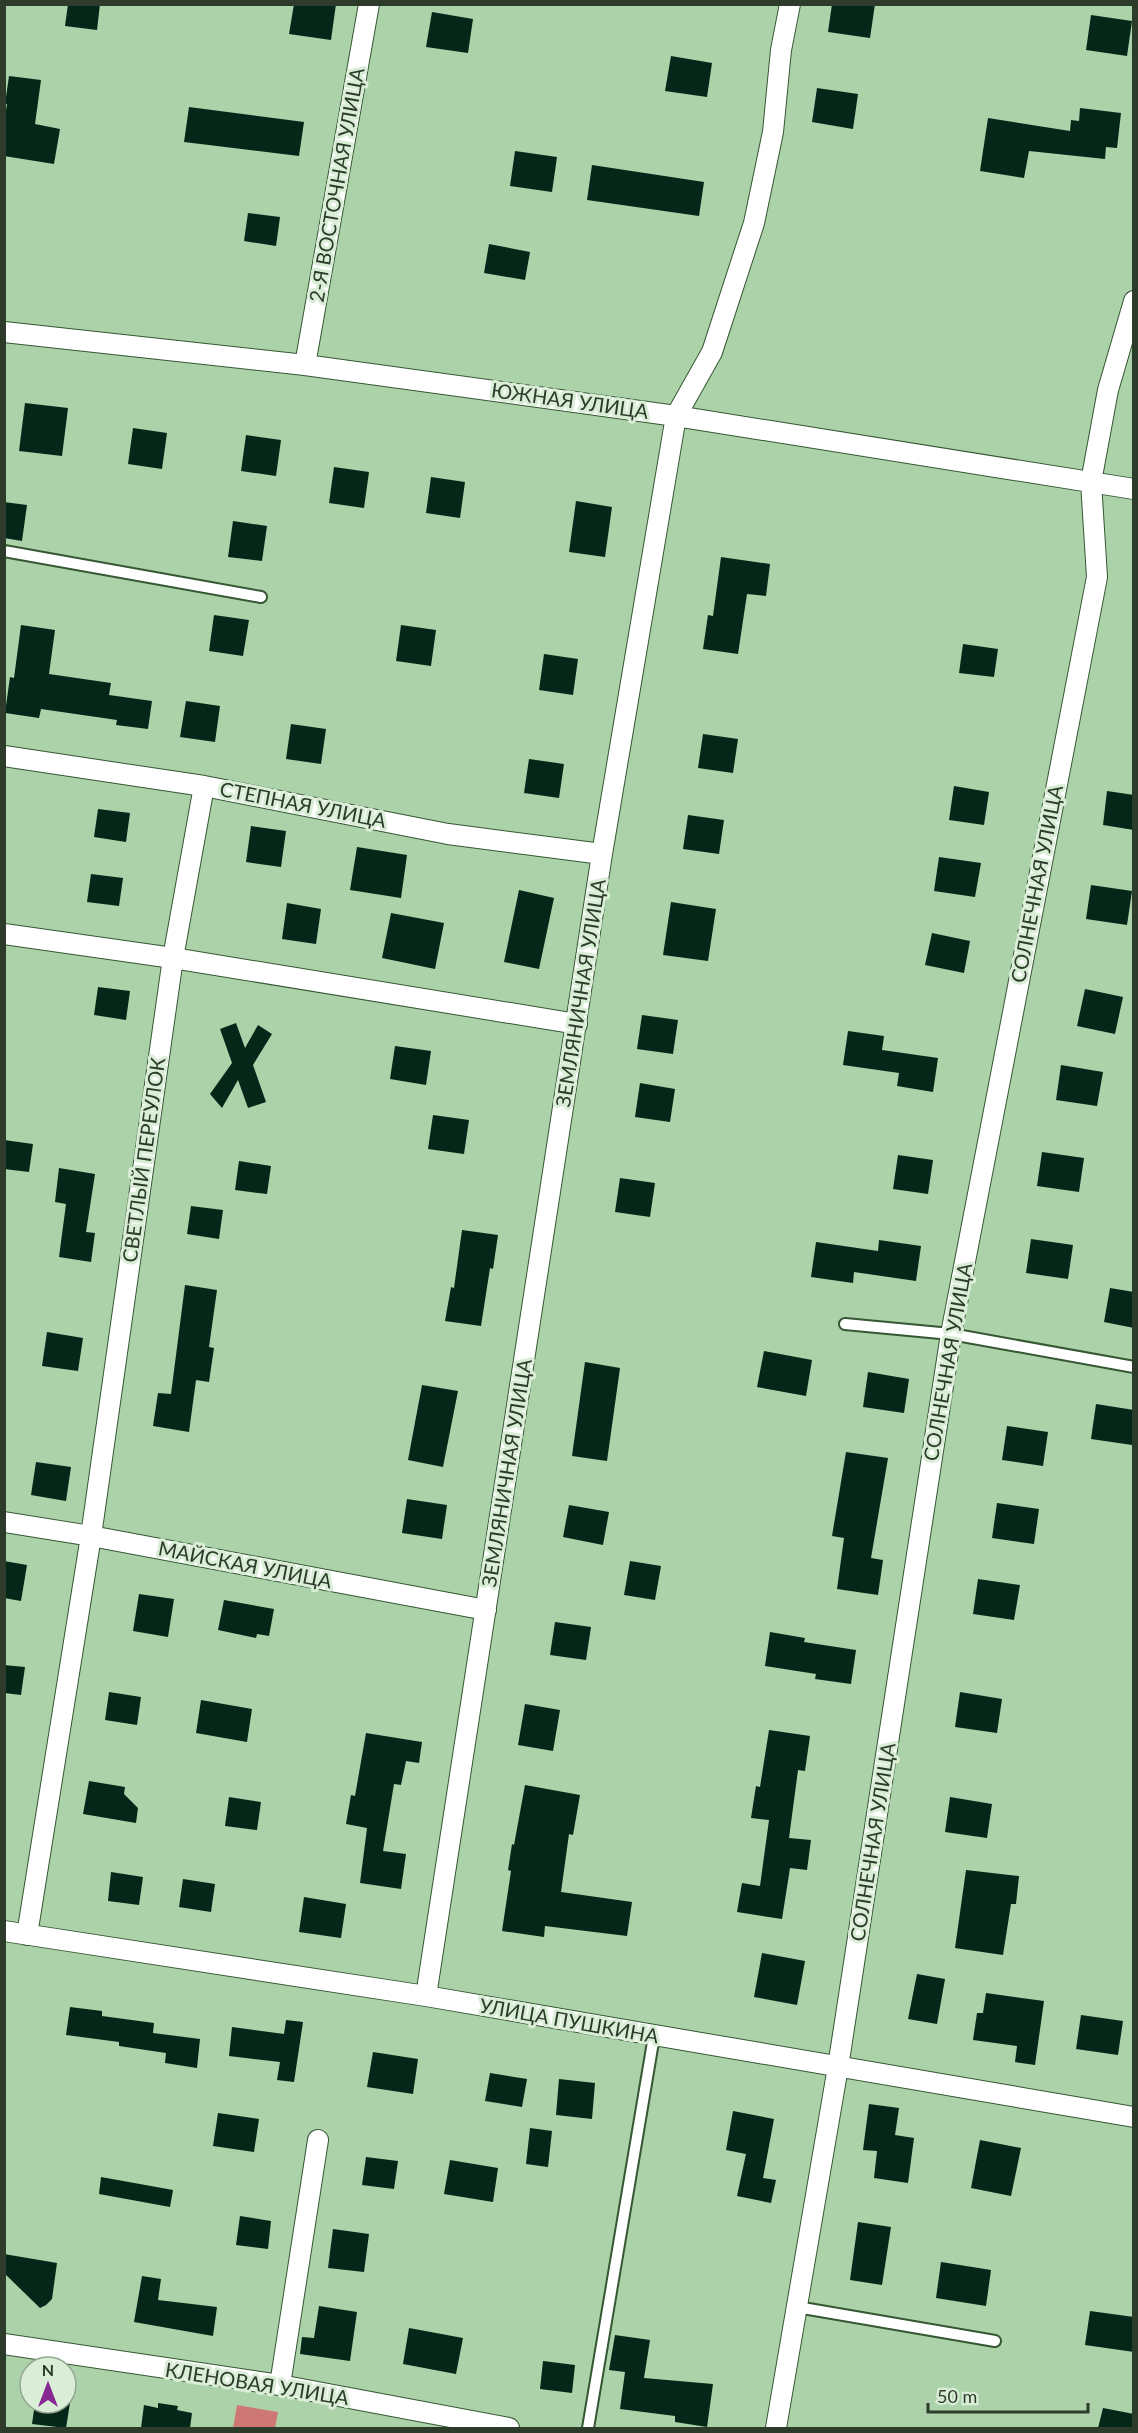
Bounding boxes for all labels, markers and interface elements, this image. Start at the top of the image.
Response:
street label: 2-Я ВОСТОЧНАЯ УЛИЦА [304,65,369,304]
street label: ЮЖНАЯ УЛИЦА [490,377,651,423]
street label: СТЕПНАЯ УЛИЦА [218,776,389,832]
street label: СОЛНЕЧНАЯ УЛИЦА [1005,783,1067,985]
street label: ЗЕМЛЯНИЧНАЯ УЛИЦА [550,877,610,1109]
street label: СВЕТЛЫЙ ПЕРЕУЛОК [117,1055,169,1264]
street label: СОЛНЕЧНАЯ УЛИЦА [918,1260,976,1463]
street label: ЗЕМЛЯНИЧНАЯ УЛИЦА [476,1357,536,1589]
street label: МАЙСКАЯ УЛИЦА [156,1535,334,1593]
street label: СОЛНЕЧНАЯ УЛИЦА [844,1740,900,1943]
street label: УЛИЦА ПУШКИНА [478,1992,661,2048]
north arrow [18,2355,78,2415]
street label: КЛЕНОВАЯ УЛИЦА [164,2357,351,2409]
text: N [42,2360,54,2379]
scale bar [928,2376,1088,2414]
text: 50 m [937,2385,977,2407]

